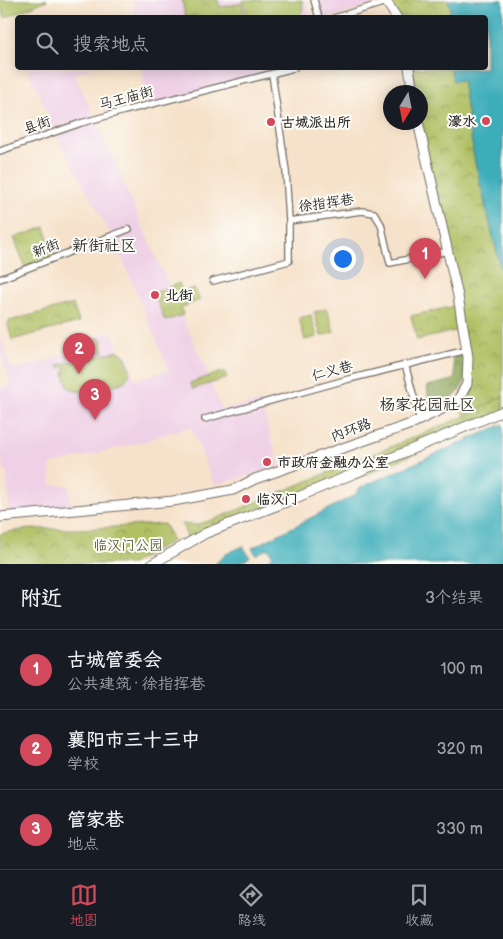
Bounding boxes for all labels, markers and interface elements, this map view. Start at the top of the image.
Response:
search box [15,15,488,70]
icon: search [33,29,61,57]
text: 搜索地点 [73,33,149,56]
street label: 马王庙街 [97,83,155,113]
north arrow [383,85,428,130]
street label: 县街 [21,112,53,138]
place label: 濠水 [448,113,477,130]
place label: 古城派出所 [281,114,351,131]
marker: 濠水 [480,115,492,127]
marker: 古城派出所 [265,116,277,128]
street label: 徐指挥巷 [297,191,356,215]
street label: 新街 [30,235,62,261]
district label: 新街社区 [72,237,136,256]
pin: 1 [409,238,441,279]
your location [330,246,356,272]
place label: 北街 [165,287,193,304]
marker: 北街 [149,289,161,301]
pin: 2 [63,333,95,374]
street label: 仁义巷 [310,357,355,385]
pin: 3 [79,379,111,420]
district label: 杨家花园社区 [379,396,475,415]
street label: 内环路 [328,415,374,445]
place label: 市政府金融办公室 [277,454,389,471]
marker: 市政府金融办公室 [261,456,273,468]
place label: 临汉门 [256,491,298,508]
marker: 临汉门 [240,493,252,505]
park label: 临汉门公园 [93,537,163,554]
text: 附近 [20,586,62,611]
text: 3个结果 [425,589,483,608]
text: 古城管委会 [67,649,162,672]
text: 1 [33,660,39,679]
text: 100 m [440,660,483,679]
text: 公共建筑 · 徐指挥巷 [67,675,205,694]
text: 襄阳市三十三中 [67,729,200,752]
text: 2 [31,740,41,759]
text: 320 m [437,740,483,759]
text: 学校 [67,755,99,774]
text: 管家巷 [67,809,124,832]
text: 3 [31,820,41,839]
text: 330 m [436,820,483,839]
text: 地点 [67,835,99,854]
tab: 地图 [70,881,98,929]
tab: 路线 [237,881,265,929]
tab: 收藏 [405,881,433,929]

